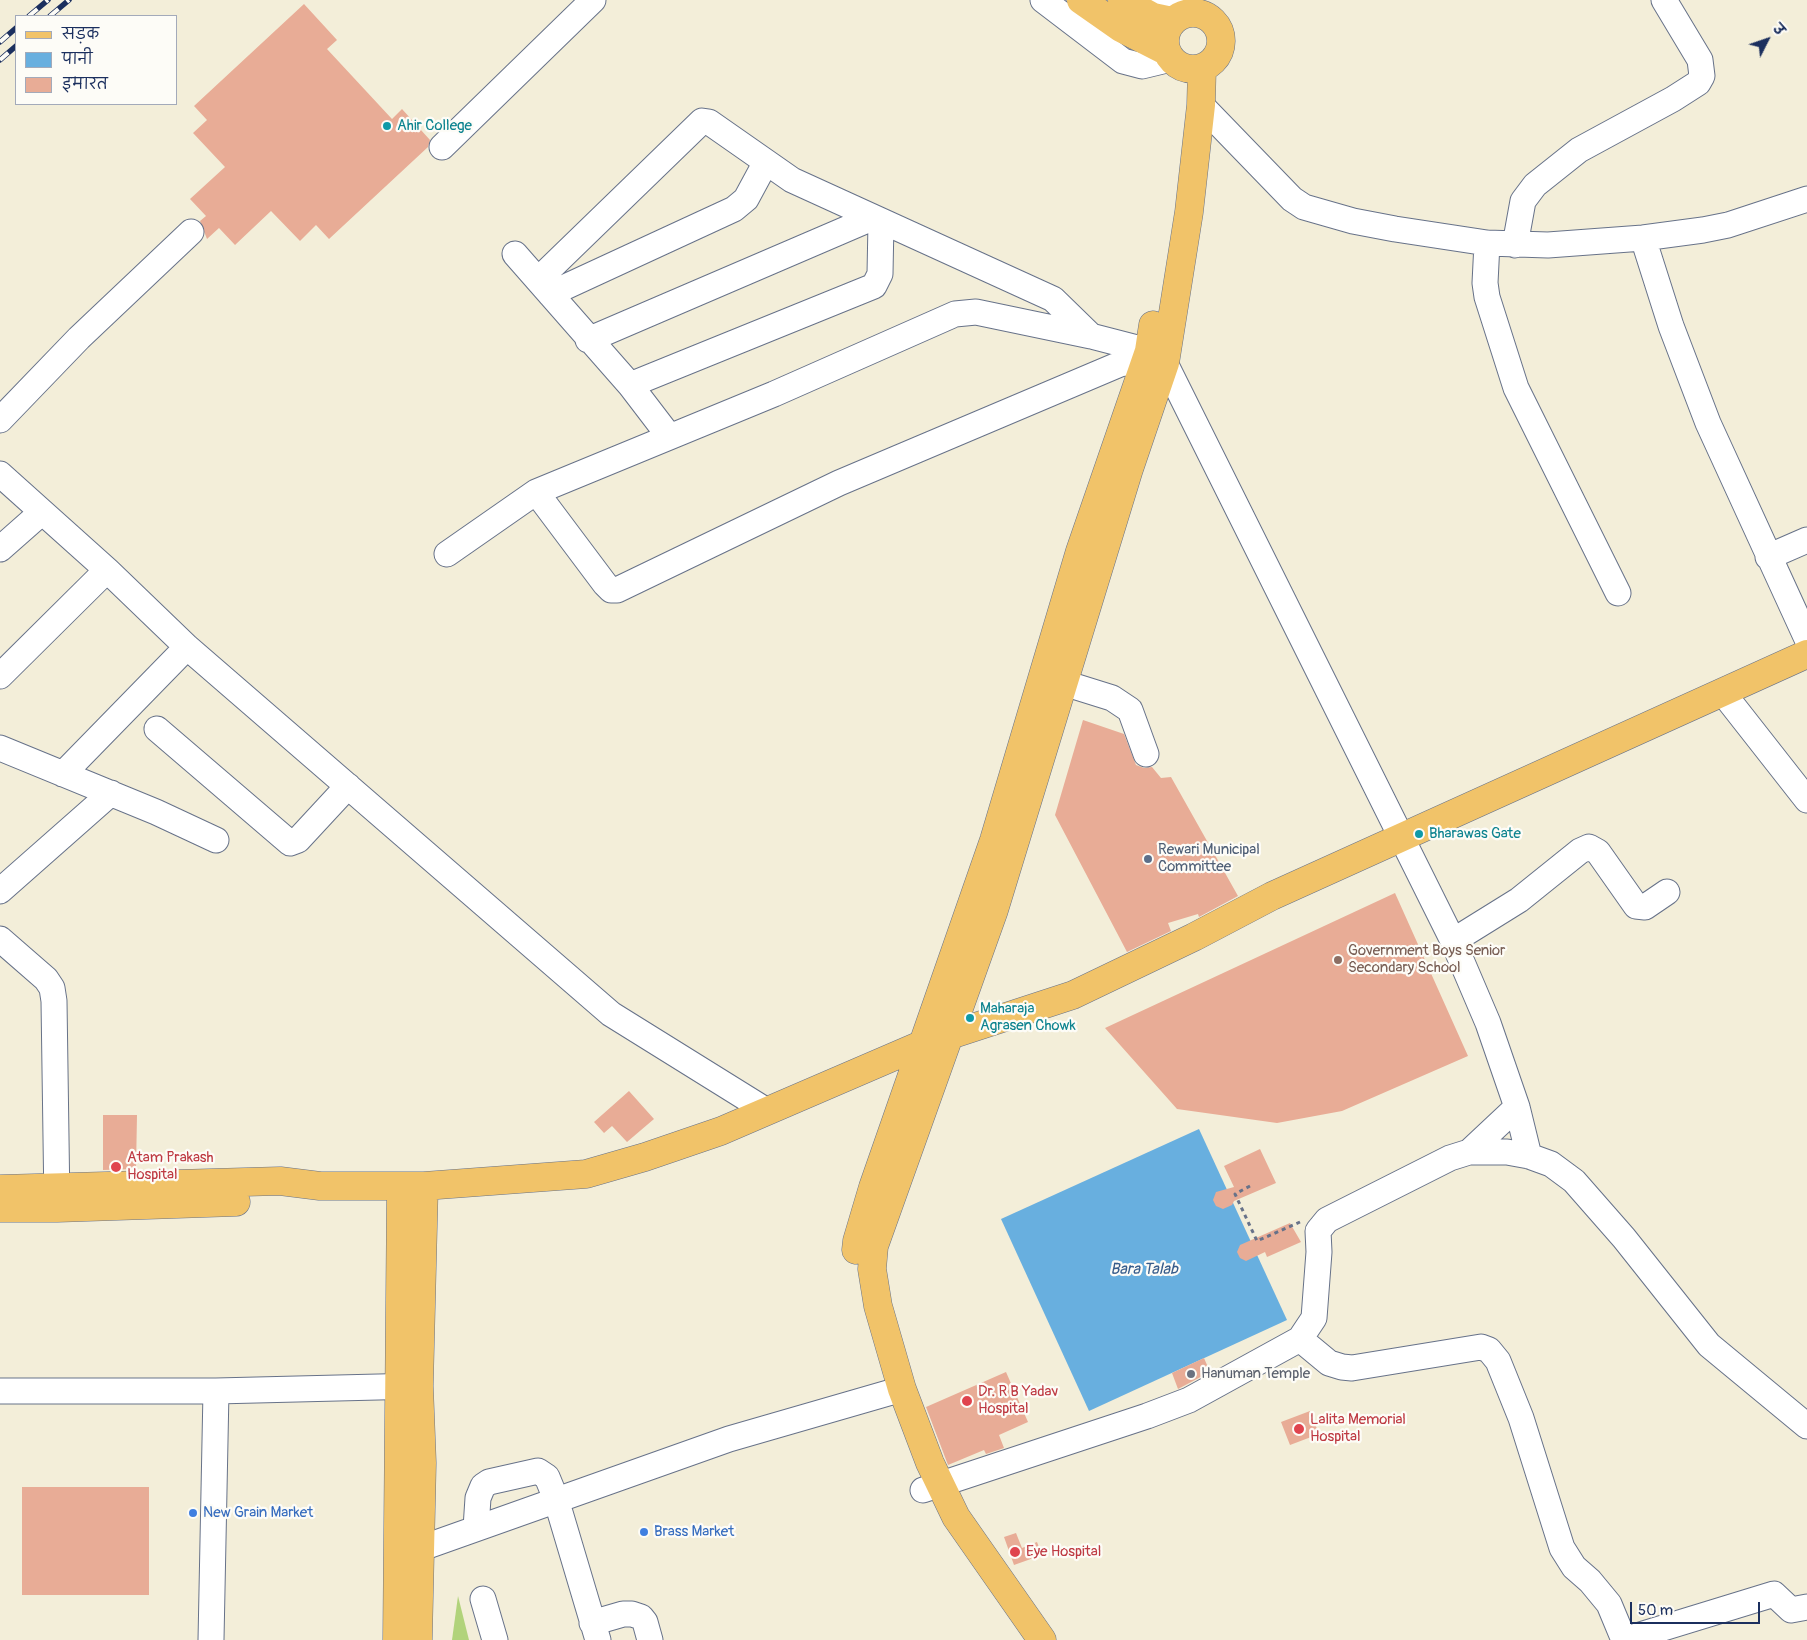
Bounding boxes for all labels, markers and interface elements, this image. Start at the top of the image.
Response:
legend [15,15,178,105]
north arrow [1742,15,1792,65]
text: उ [1769,21,1788,39]
text: सड़क [62,25,99,44]
text: पानी [62,50,93,69]
text: इमारत [62,75,108,94]
place label: Ahir College [397,117,472,135]
marker: Ahir College [381,120,393,132]
place label: Bharawas Gate [1429,825,1521,843]
marker: Bharawas Gate [1413,828,1425,840]
place label: Rewari Municipal Committee [1158,841,1260,876]
marker: Rewari Municipal Committee [1142,853,1154,865]
place label: Government Boys Senior Secondary School [1348,942,1505,977]
marker: Government Boys Senior Secondary School [1332,954,1344,966]
place label: Maharaja Agrasen Chowk [980,1000,1076,1035]
marker: Maharaja Agrasen Chowk [964,1012,976,1024]
place label: Atam Prakash Hospital [127,1149,214,1184]
marker: Atam Prakash Hospital [109,1160,123,1174]
water label: Bara Talab [1110,1260,1178,1280]
place label: Hanuman Temple [1201,1365,1310,1383]
marker: Hanuman Temple [1185,1368,1197,1380]
place label: Dr. R B Yadav Hospital [978,1383,1058,1418]
marker: Dr. R B Yadav Hospital [960,1394,974,1408]
place label: Lalita Memorial Hospital [1310,1411,1406,1446]
marker: Lalita Memorial Hospital [1292,1422,1306,1436]
place label: New Grain Market [203,1504,313,1522]
marker: New Grain Market [187,1507,199,1519]
place label: Brass Market [654,1523,734,1541]
marker: Brass Market [638,1526,650,1538]
place label: Eye Hospital [1026,1543,1101,1561]
marker: Eye Hospital [1008,1545,1022,1559]
scale bar [1632,1592,1762,1624]
text: 50 m [1638,1601,1673,1620]

